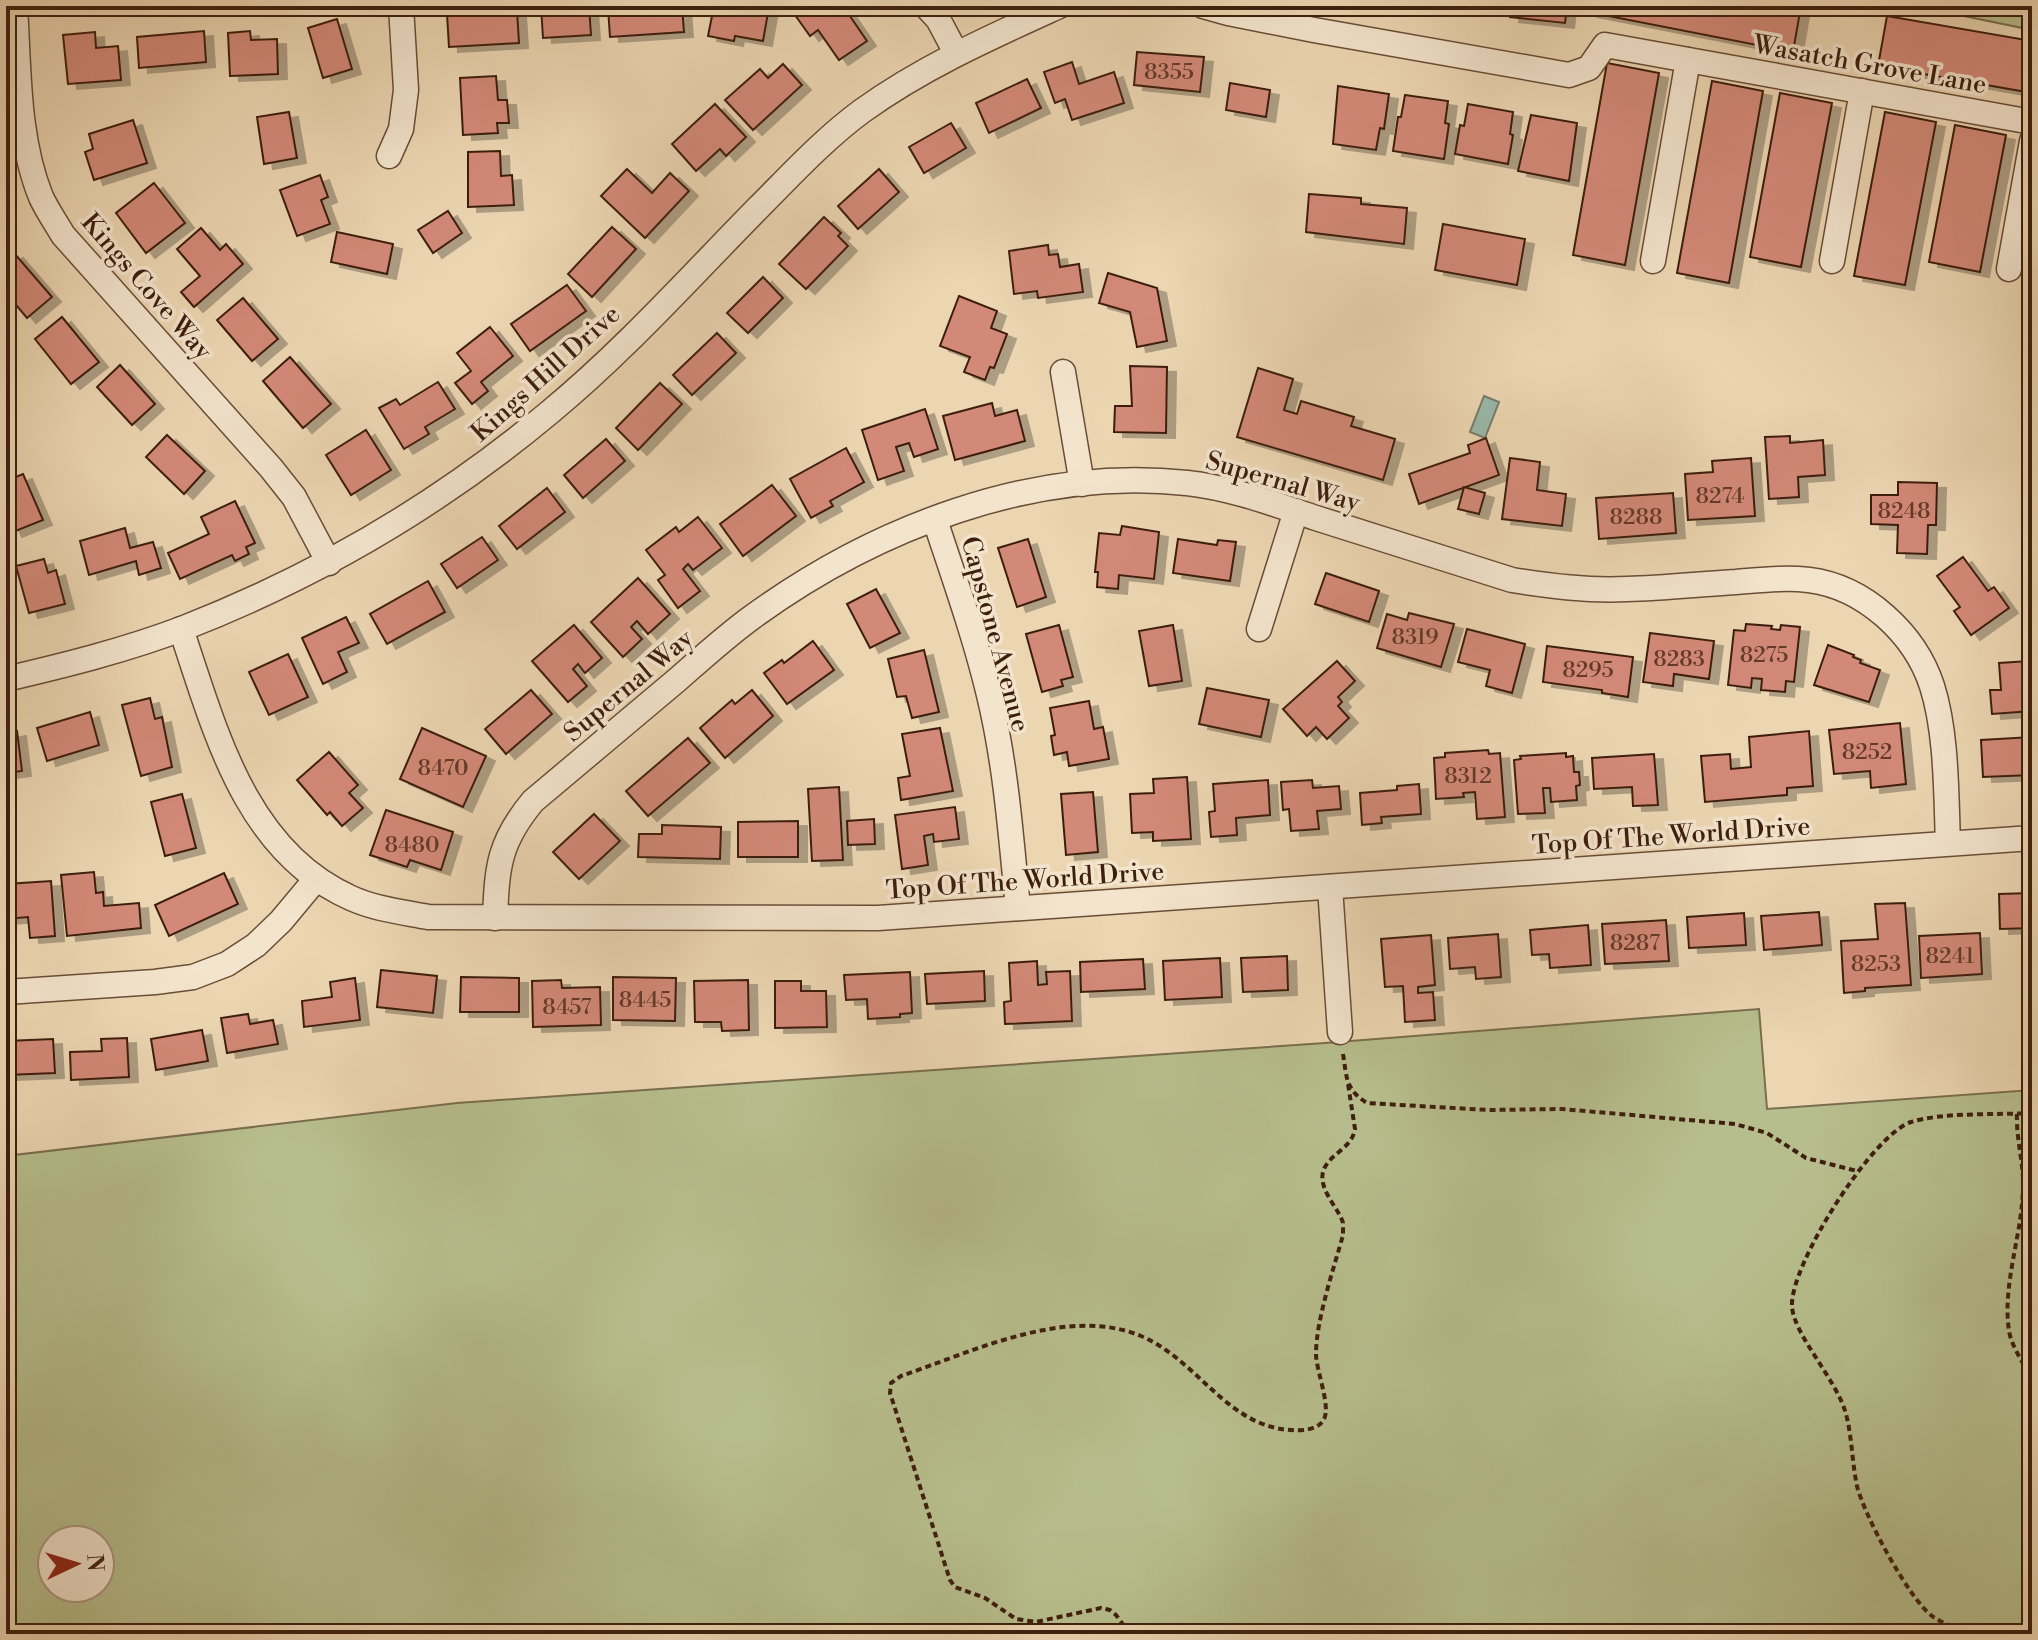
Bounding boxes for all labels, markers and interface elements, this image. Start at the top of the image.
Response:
street label: Wasatch Grove Lane [1750,29,1989,101]
house number: 8355 [1144,59,1194,86]
street label: Kings Cove Way [74,207,219,367]
street label: Kings Hill Drive [465,298,627,449]
street label: Supernal Way [1202,445,1364,519]
house number: 8274 [1696,483,1744,510]
house number: 8248 [1878,498,1930,525]
house number: 8288 [1610,504,1663,531]
street label: Capstone Avenue [954,533,1036,735]
street label: Supernal Way [558,622,700,749]
house number: 8319 [1391,624,1439,651]
house number: 8275 [1740,642,1788,669]
house number: 8283 [1653,646,1705,673]
house number: 8295 [1562,657,1614,684]
house number: 8252 [1842,739,1892,766]
house number: 8470 [417,755,469,782]
house number: 8312 [1444,763,1492,790]
street label: Top Of The World Drive [1531,810,1811,862]
house number: 8480 [384,832,440,859]
street label: Top Of The World Drive [885,855,1165,907]
house number: 8287 [1610,930,1660,957]
house number: 8241 [1926,943,1975,970]
house number: 8253 [1851,951,1901,978]
house number: 8445 [619,987,671,1014]
house number: 8457 [542,994,592,1021]
north arrow [36,1524,116,1604]
text: N [80,1553,109,1573]

